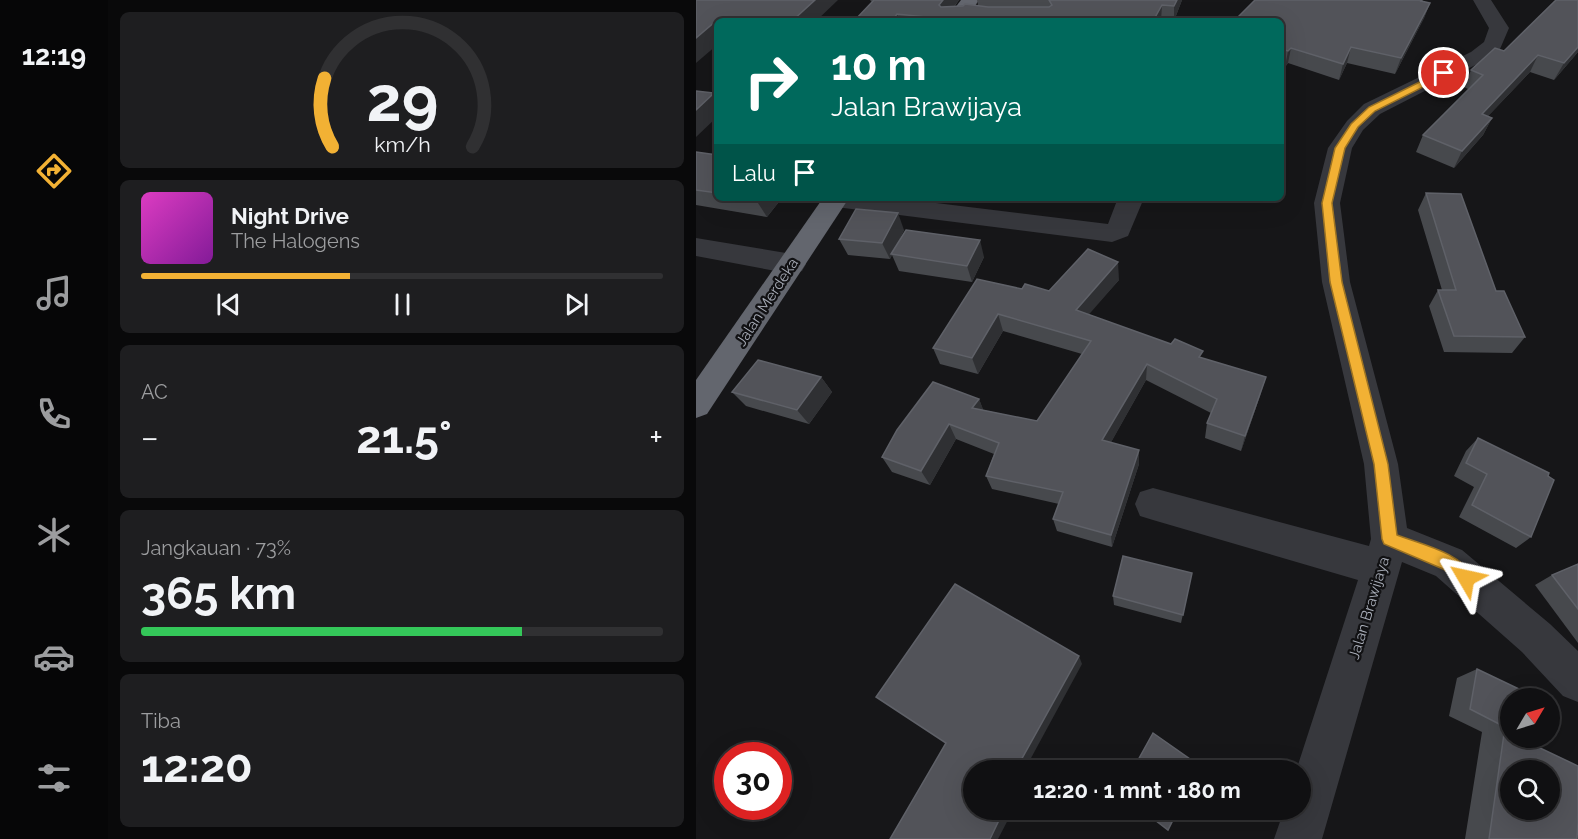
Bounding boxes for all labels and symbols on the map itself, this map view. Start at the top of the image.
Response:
pin [1418,47,1469,98]
street label: Jalan Merdeka [732,255,802,349]
position arrow [1434,546,1498,610]
street label: Jalan Brawijaya [1345,555,1393,661]
north arrow [1500,688,1560,748]
speed limit sign: 30 [714,742,792,820]

